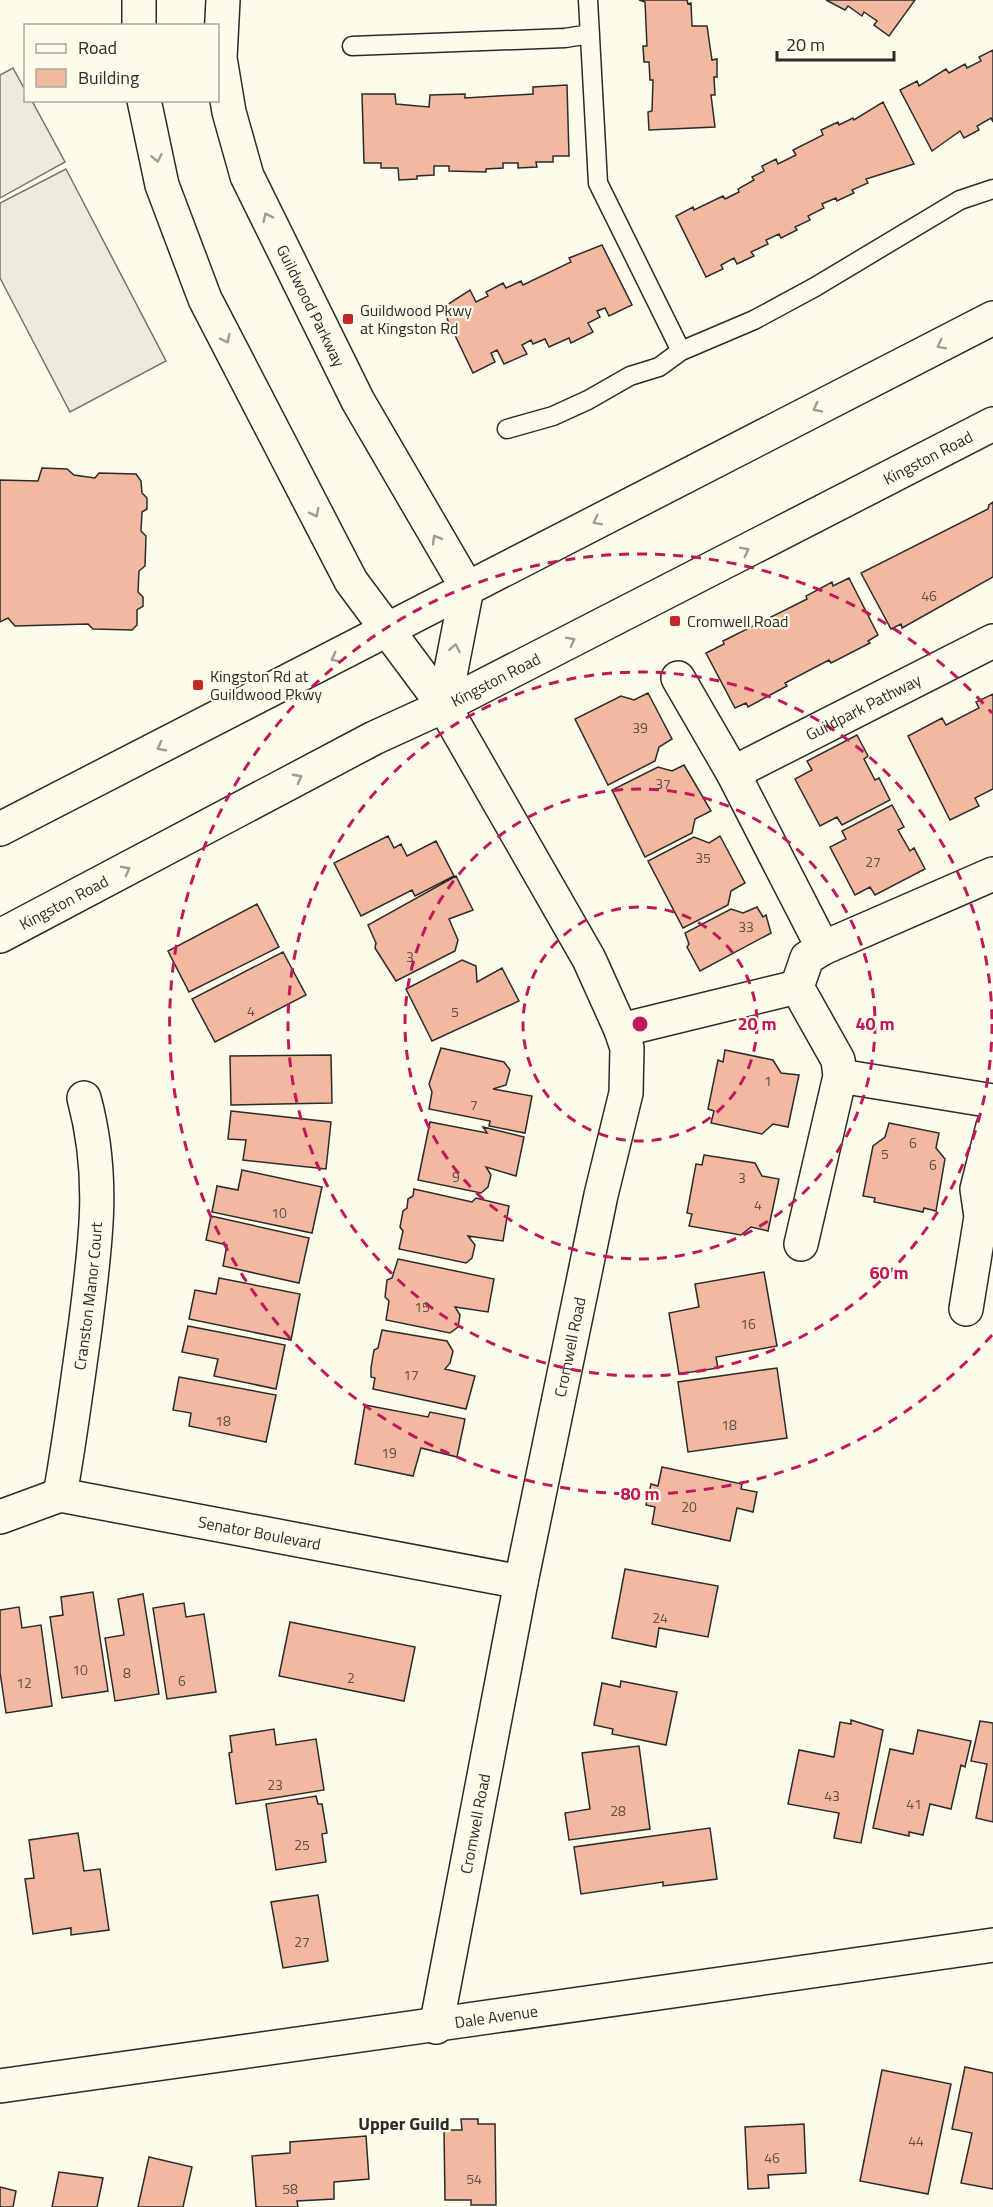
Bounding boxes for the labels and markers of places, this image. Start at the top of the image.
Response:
place label: Guildwood Pkwy at Kingston Rd [360,298,472,340]
marker: Guildwood Pkwy at Kingston Rd [341,312,355,326]
place label: Cromwell Road [687,609,789,633]
marker: Cromwell Road [668,614,682,628]
place label: Kingston Rd at Guildwood Pkwy [210,664,322,706]
marker: Kingston Rd at Guildwood Pkwy [191,678,205,692]
centre of rings [630,1014,650,1034]

